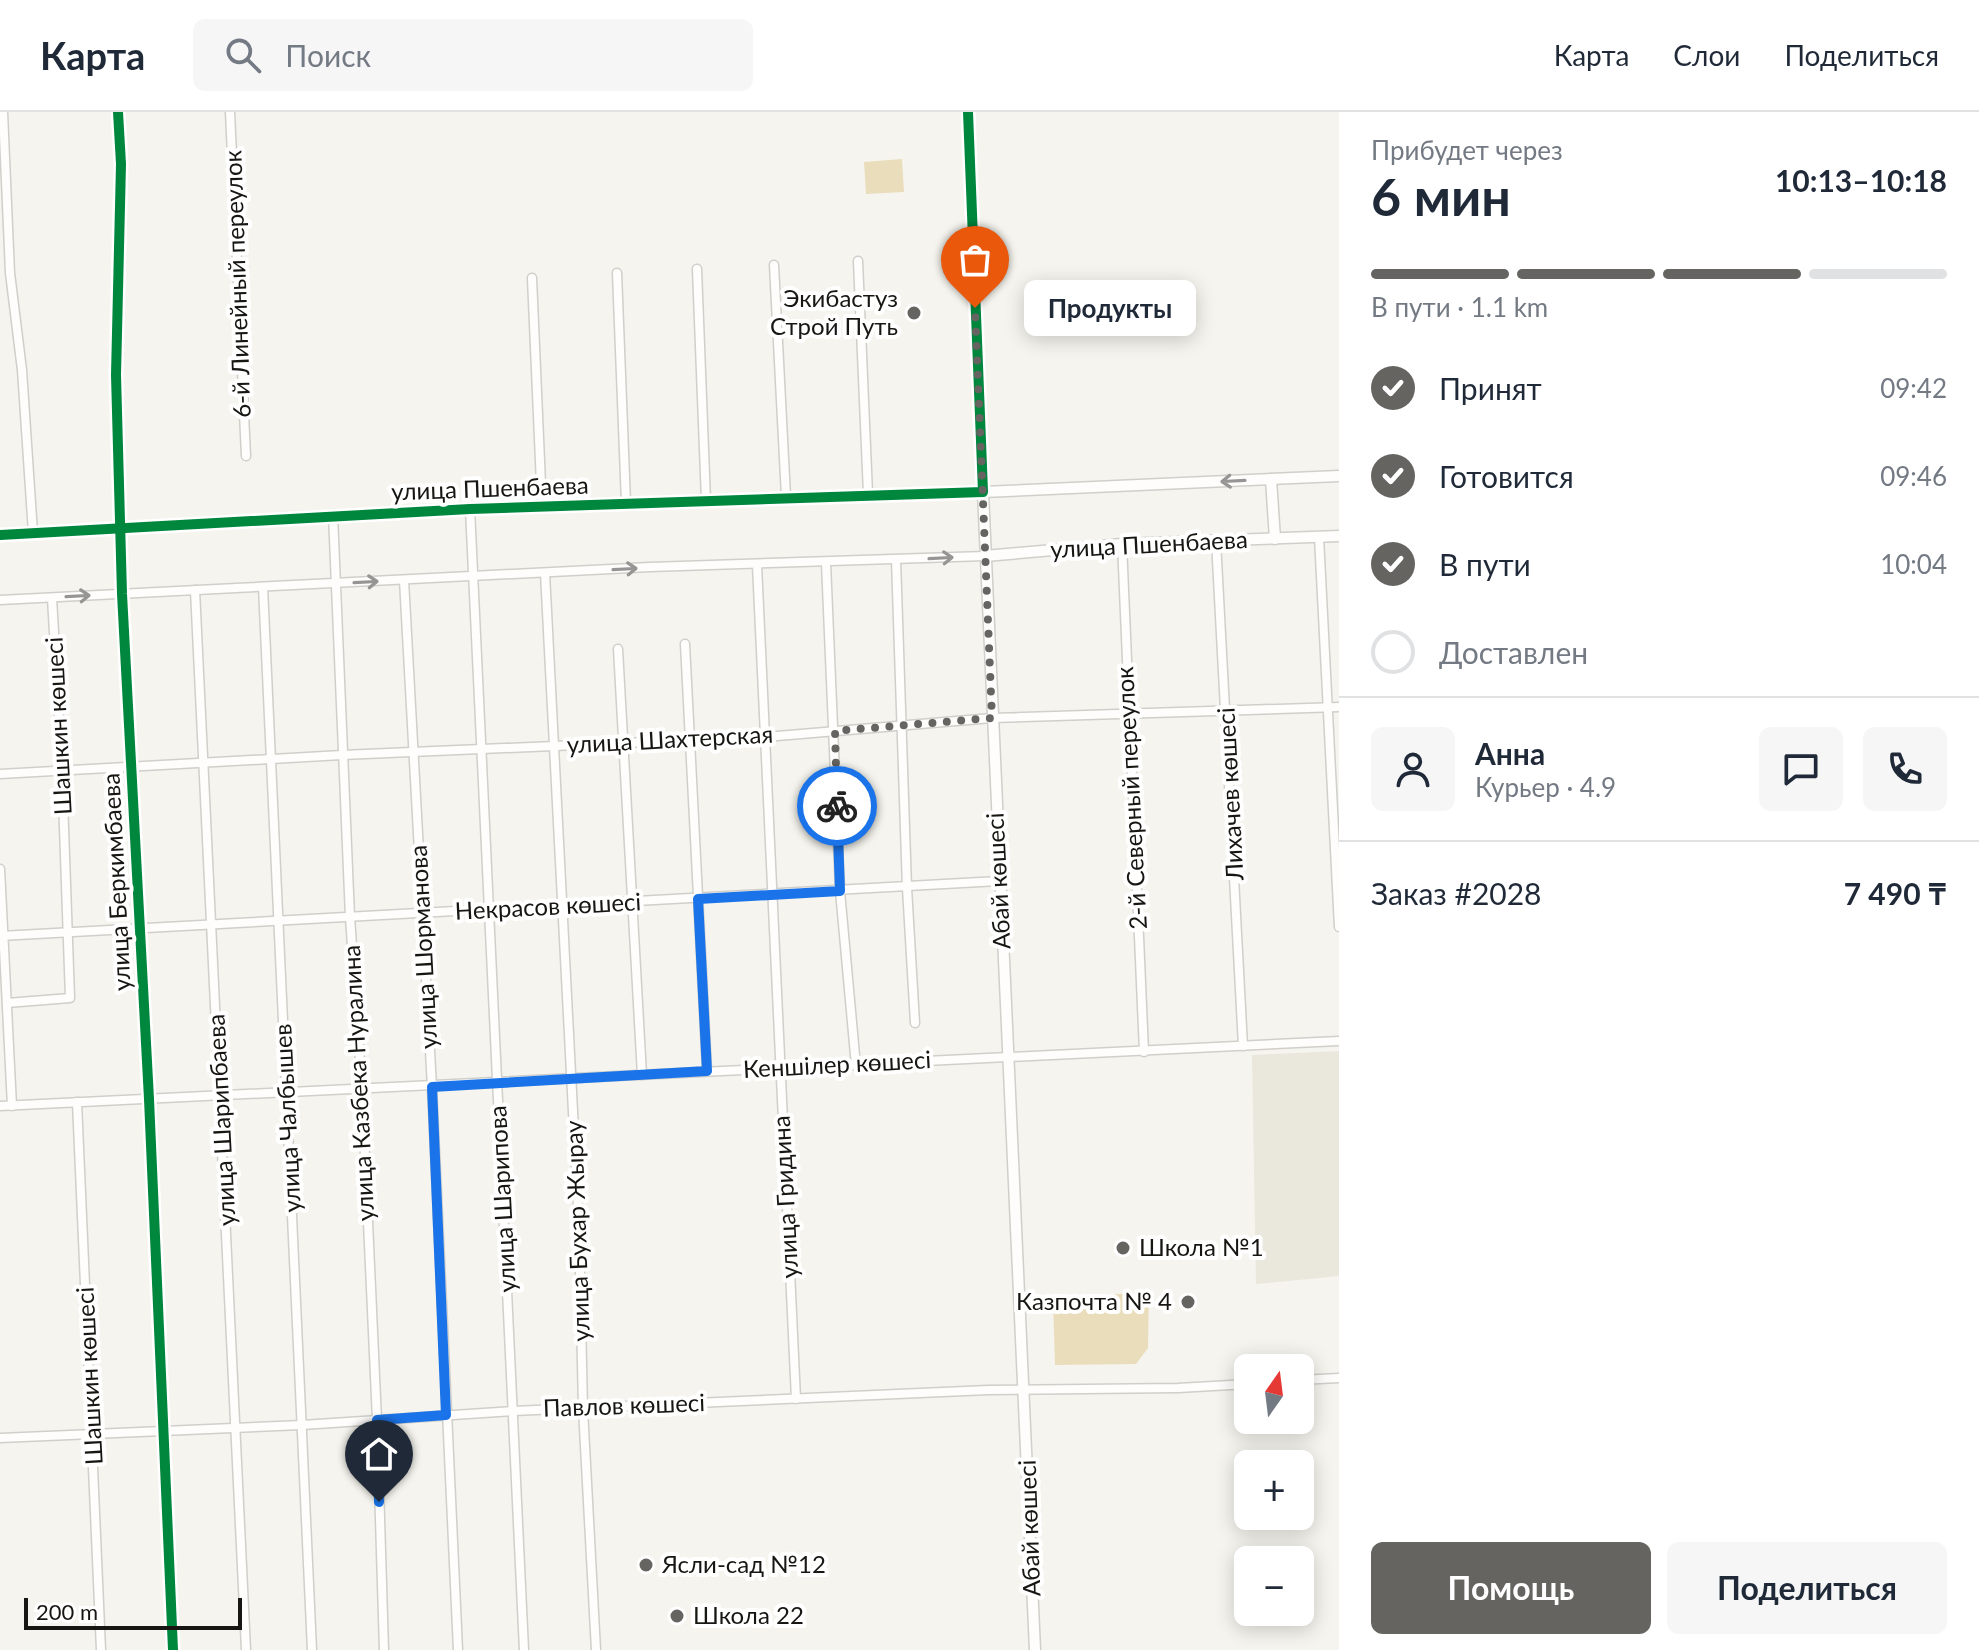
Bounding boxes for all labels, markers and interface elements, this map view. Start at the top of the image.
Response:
search box [193,19,753,91]
text: Карта [40,32,145,78]
icon: search [221,33,265,77]
text: Поиск [285,37,371,73]
text: Карта [1554,38,1629,72]
text: Слои [1673,38,1740,72]
text: Поделиться [1784,38,1939,72]
text: Прибудет через [1371,134,1563,166]
street label: 6-й Линейный переулок [217,149,256,418]
text: 10:13–10:18 [1775,162,1947,198]
text: 6 мин [1371,165,1511,227]
pin [941,226,1009,308]
icon: bag [953,238,997,282]
callout: Продукты [1023,280,1195,336]
place label: Экибастуз Строй Путь [770,283,898,340]
text: В пути · 1.1 km [1371,291,1548,323]
text: Продукты [1048,292,1172,324]
marker: Экибастуз Строй Путь [905,304,923,322]
icon: check [1371,366,1415,410]
text: Принят [1439,370,1542,406]
text: 09:42 [1880,372,1947,404]
icon: check [1371,454,1415,498]
text: Готовится [1439,458,1574,494]
text: 09:46 [1880,460,1947,492]
street label: улица Пшенбаева [391,470,589,505]
one-way arrow [1220,473,1247,488]
street label: улица Пшенбаева [1050,524,1248,563]
icon: check [1371,542,1415,586]
text: В пути [1439,546,1531,582]
text: 10:04 [1880,548,1947,580]
one-way arrow [927,550,954,565]
one-way arrow [611,561,638,576]
one-way arrow [352,574,379,589]
one-way arrow [64,589,91,604]
text: Доставлен [1439,634,1588,670]
street label: Шашкин көшесі [38,636,77,816]
street label: 2-й Северный переулок [1109,665,1152,930]
street label: Лихачев көшесі [1210,707,1249,882]
street label: улица Шахтерская [566,719,774,758]
button: person [1371,727,1455,811]
button: chat [1759,727,1843,811]
button: phone [1863,727,1947,811]
text: Анна [1475,735,1545,771]
courier [797,766,877,846]
text: Курьер · 4.9 [1475,771,1616,803]
street label: улица Беркимбаева [95,772,136,992]
icon: bike [815,784,859,828]
street label: Абай көшесі [979,812,1016,950]
street label: улица Шорманова [403,844,442,1050]
text: Заказ #2028 [1371,875,1542,911]
text: 7 490 ₸ [1844,875,1947,911]
street label: Некрасов көшесі [454,886,642,925]
street label: улица Казбека Нуралина [336,944,379,1222]
street label: улица Шарипбаева [200,1013,241,1227]
street label: улица Чалбышев [267,1023,306,1213]
street label: Кеншілер көшесі [742,1044,932,1083]
street label: улица Шарипова [482,1105,521,1293]
street label: улица Гридина [766,1115,803,1279]
street label: улица Бухар Жырау [558,1119,595,1342]
place label: Школа №1 [1139,1232,1264,1261]
marker: Школа №1 [1114,1239,1132,1257]
street label: Шашкин көшесі [69,1286,108,1466]
place label: Казпочта № 4 [1016,1286,1172,1315]
marker: Казпочта № 4 [1179,1293,1197,1311]
north arrow [1234,1354,1314,1434]
map controls [1234,1354,1314,1626]
street label: Павлов көшесі [542,1387,705,1422]
pin [345,1420,413,1502]
icon: home [357,1432,401,1476]
button: + [1234,1450,1314,1530]
street label: Абай көшесі [1012,1459,1045,1597]
button: Помощь [1371,1542,1651,1634]
button: Поделиться [1667,1542,1947,1634]
button: − [1234,1546,1314,1626]
place label: Ясли-сад №12 [661,1549,826,1578]
marker: Ясли-сад №12 [637,1556,655,1574]
scale bar [24,1594,242,1630]
text: 200 m [36,1598,98,1625]
place label: Школа 22 [693,1600,804,1629]
marker: Школа 22 [668,1607,686,1625]

